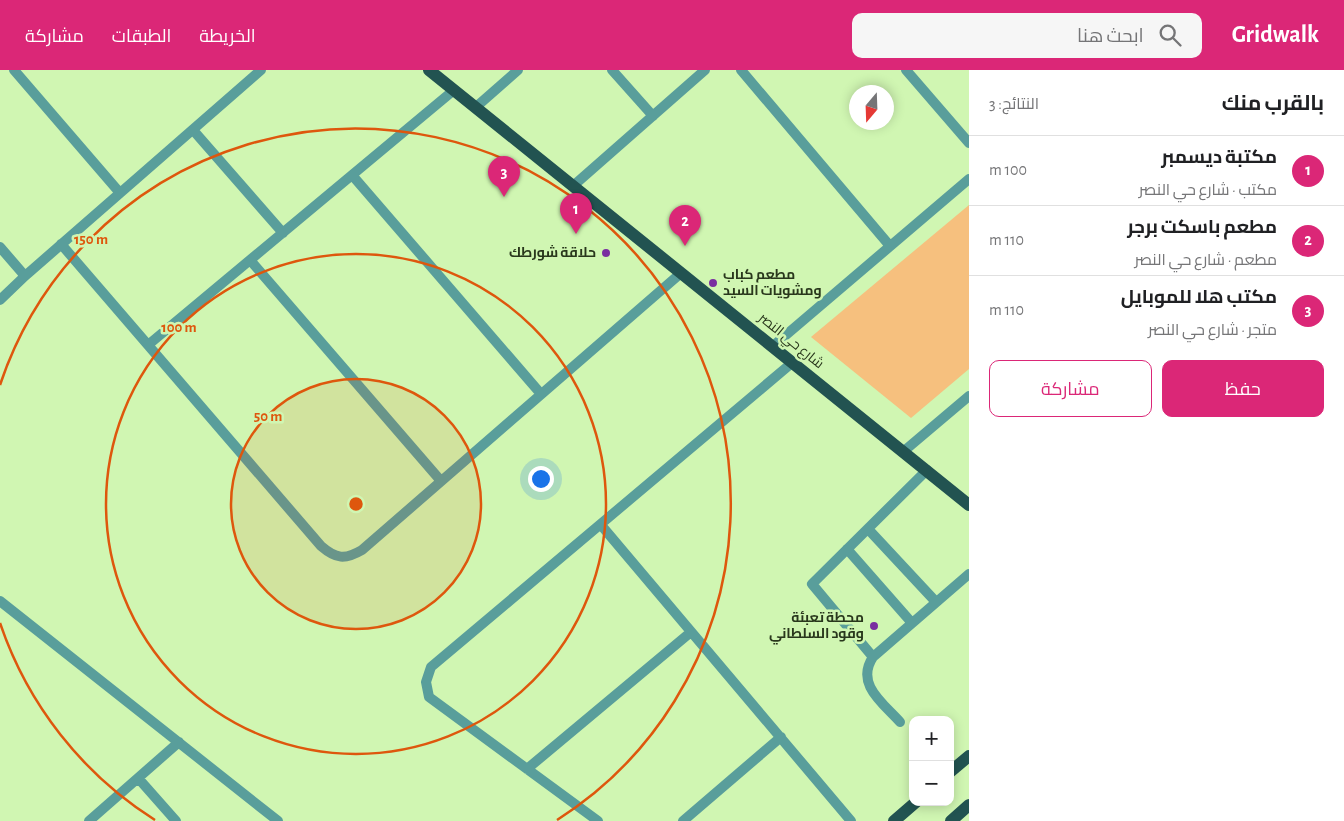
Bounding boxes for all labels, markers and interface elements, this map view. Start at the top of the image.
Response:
search box [852,13,1202,58]
icon: search [1156,21,1184,49]
text: Gridwalk [1232,23,1319,47]
text: ابحث هنا [1077,27,1144,46]
text: مشاركة [25,28,84,46]
text: الطبقات [112,28,171,46]
text: الخريطة [199,28,256,46]
north arrow [849,85,894,130]
text: بالقرب منك [1222,93,1324,114]
text: النتائج: 3 [989,96,1039,112]
text: مكتبة ديسمبر [1161,148,1277,167]
pin: 3 [488,156,520,197]
text: 100 m [989,162,1027,178]
text: 1 [1305,162,1311,178]
text: مكتب · شارع حي النصر [1139,182,1277,198]
pin: 1 [560,193,592,234]
pin: 2 [669,205,701,246]
text: مطعم باسكت برجر [1127,218,1277,237]
text: 150 m [74,232,108,247]
text: 110 m [989,232,1024,248]
text: 2 [1304,232,1312,248]
place label: حلاقة شورطك [509,244,596,261]
marker: حلاقة شورطك [600,247,612,259]
text: مطعم · شارع حي النصر [1134,252,1277,268]
place label: مطعم كباب ومشويات السيد [723,268,822,299]
marker: مطعم كباب ومشويات السيد [707,277,719,289]
text: مكتب هلا للموبايل [1121,288,1277,307]
text: 110 m [989,302,1024,318]
text: 3 [1305,302,1311,318]
street label: شارع حي النصر [752,310,826,375]
text: 100 m [161,320,197,335]
text: متجر · شارع حي النصر [1148,322,1277,338]
button: مشاركة [989,360,1152,417]
button: حفظ [1162,360,1324,417]
text: 50 m [254,409,282,424]
your location [528,466,554,492]
centre of rings [347,495,365,513]
place label: محطة تعبئة وقود السلطاني [769,611,864,645]
marker: محطة تعبئة وقود السلطاني [868,620,880,632]
map controls [909,716,954,806]
button: + [909,716,954,761]
button: − [909,761,954,806]

